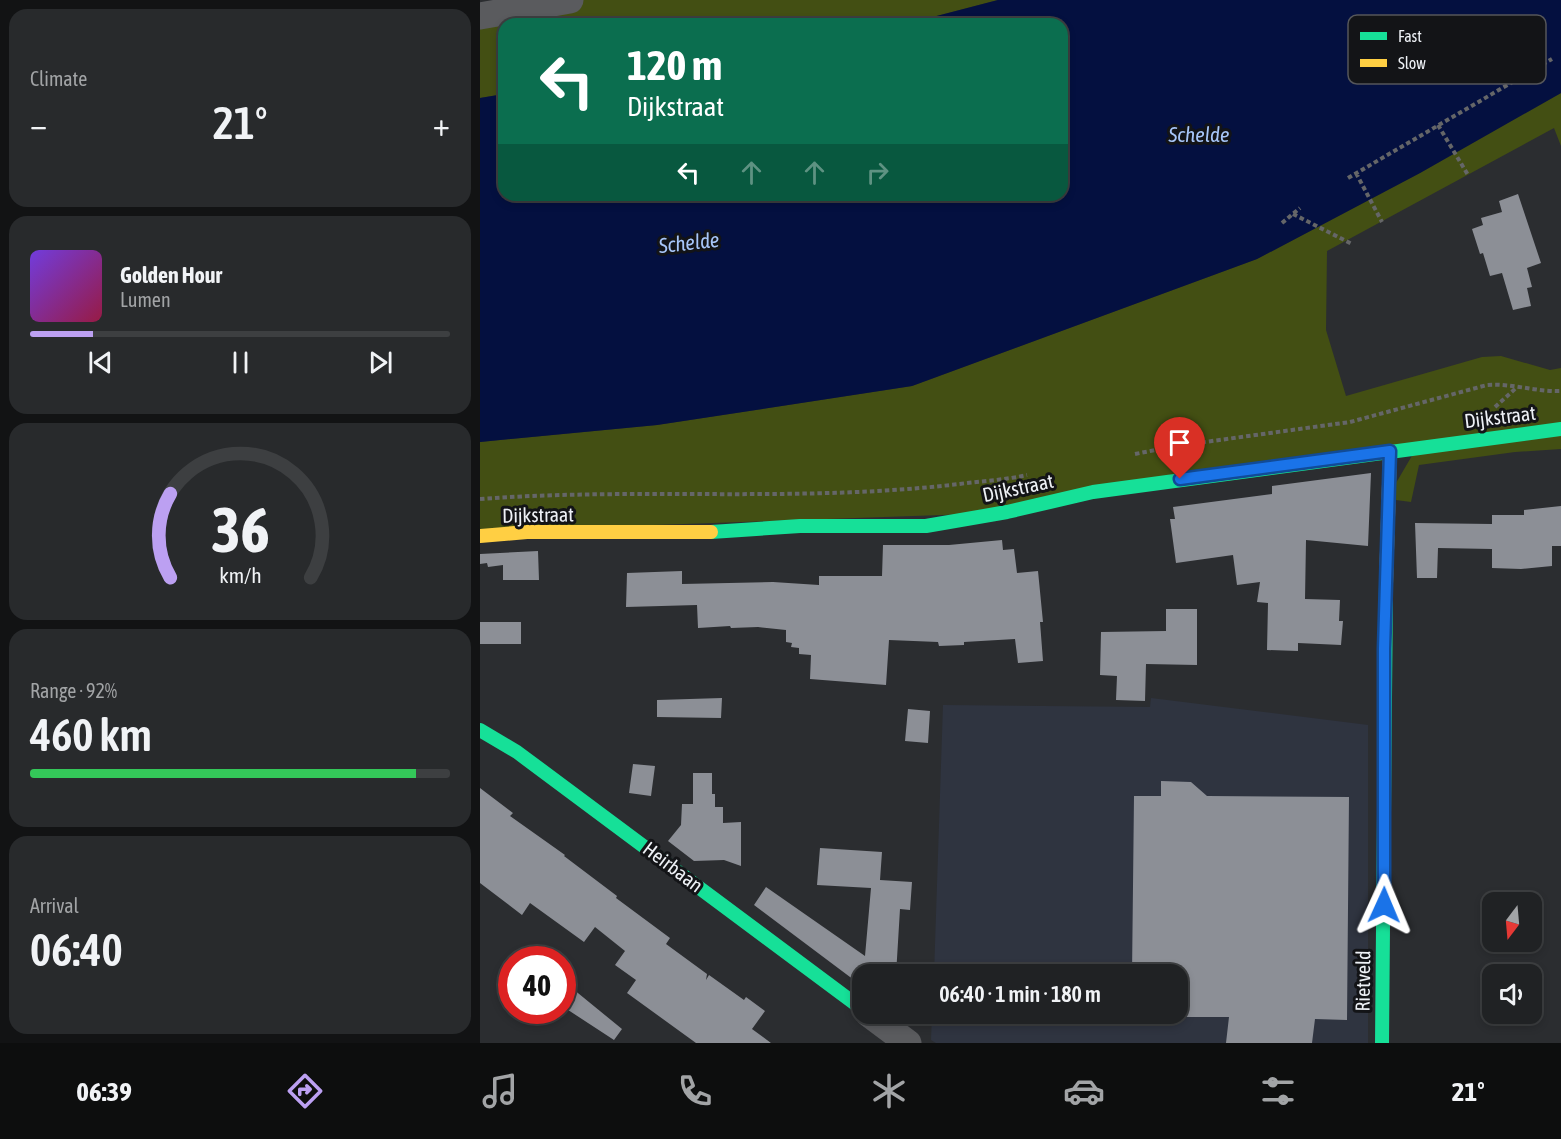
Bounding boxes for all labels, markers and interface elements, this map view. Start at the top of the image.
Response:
legend [1348,15,1546,84]
text: Fast [1398,27,1422,45]
text: 120 m [627,41,722,89]
icon: left [528,42,606,120]
text: Slow [1398,54,1426,72]
text: Climate [30,67,87,90]
text: Dijkstraat [627,91,724,122]
text: 21° [213,97,267,149]
text: − [30,105,47,143]
text: + [433,105,450,143]
water label: Schelde [1167,122,1230,146]
icon: left [672,156,705,189]
icon: ahead [735,156,768,189]
icon: ahead [798,156,831,189]
icon: right [861,156,894,189]
water label: Schelde [656,227,721,257]
text: Golden Hour [120,262,222,288]
text: Lumen [120,288,171,311]
icon: previous [84,346,117,379]
icon: pause [224,346,257,379]
icon: next [364,346,397,379]
street label: Dijkstraat [1463,401,1537,432]
pin [1154,417,1205,479]
icon: arrive [1163,426,1196,459]
street label: Dijkstraat [980,469,1056,506]
text: 36 [211,495,269,566]
street label: Dijkstraat [502,502,574,527]
text: km/h [219,564,261,589]
text: Range · 92% [30,679,117,702]
text: 460 km [30,709,152,761]
street label: Heirbaan [639,837,708,897]
position arrow [1352,873,1416,937]
north arrow [1482,892,1542,952]
map controls [1482,892,1542,1024]
text: Arrival [30,894,79,917]
text: 06:40 [30,924,123,976]
speed limit sign: 40 [498,946,576,1024]
street label: Rietveld [1350,950,1375,1012]
button: sound [1482,964,1542,1024]
text: 06:40 · 1 min · 180 m [939,981,1101,1007]
icon: directions [284,1070,326,1112]
icon: music [479,1070,521,1112]
icon: phone [674,1070,716,1112]
icon: climate [868,1070,910,1112]
icon: car [1063,1070,1105,1112]
icon: filters [1257,1070,1299,1112]
text: 06:39 [76,1076,132,1107]
text: 21° [1452,1076,1485,1107]

